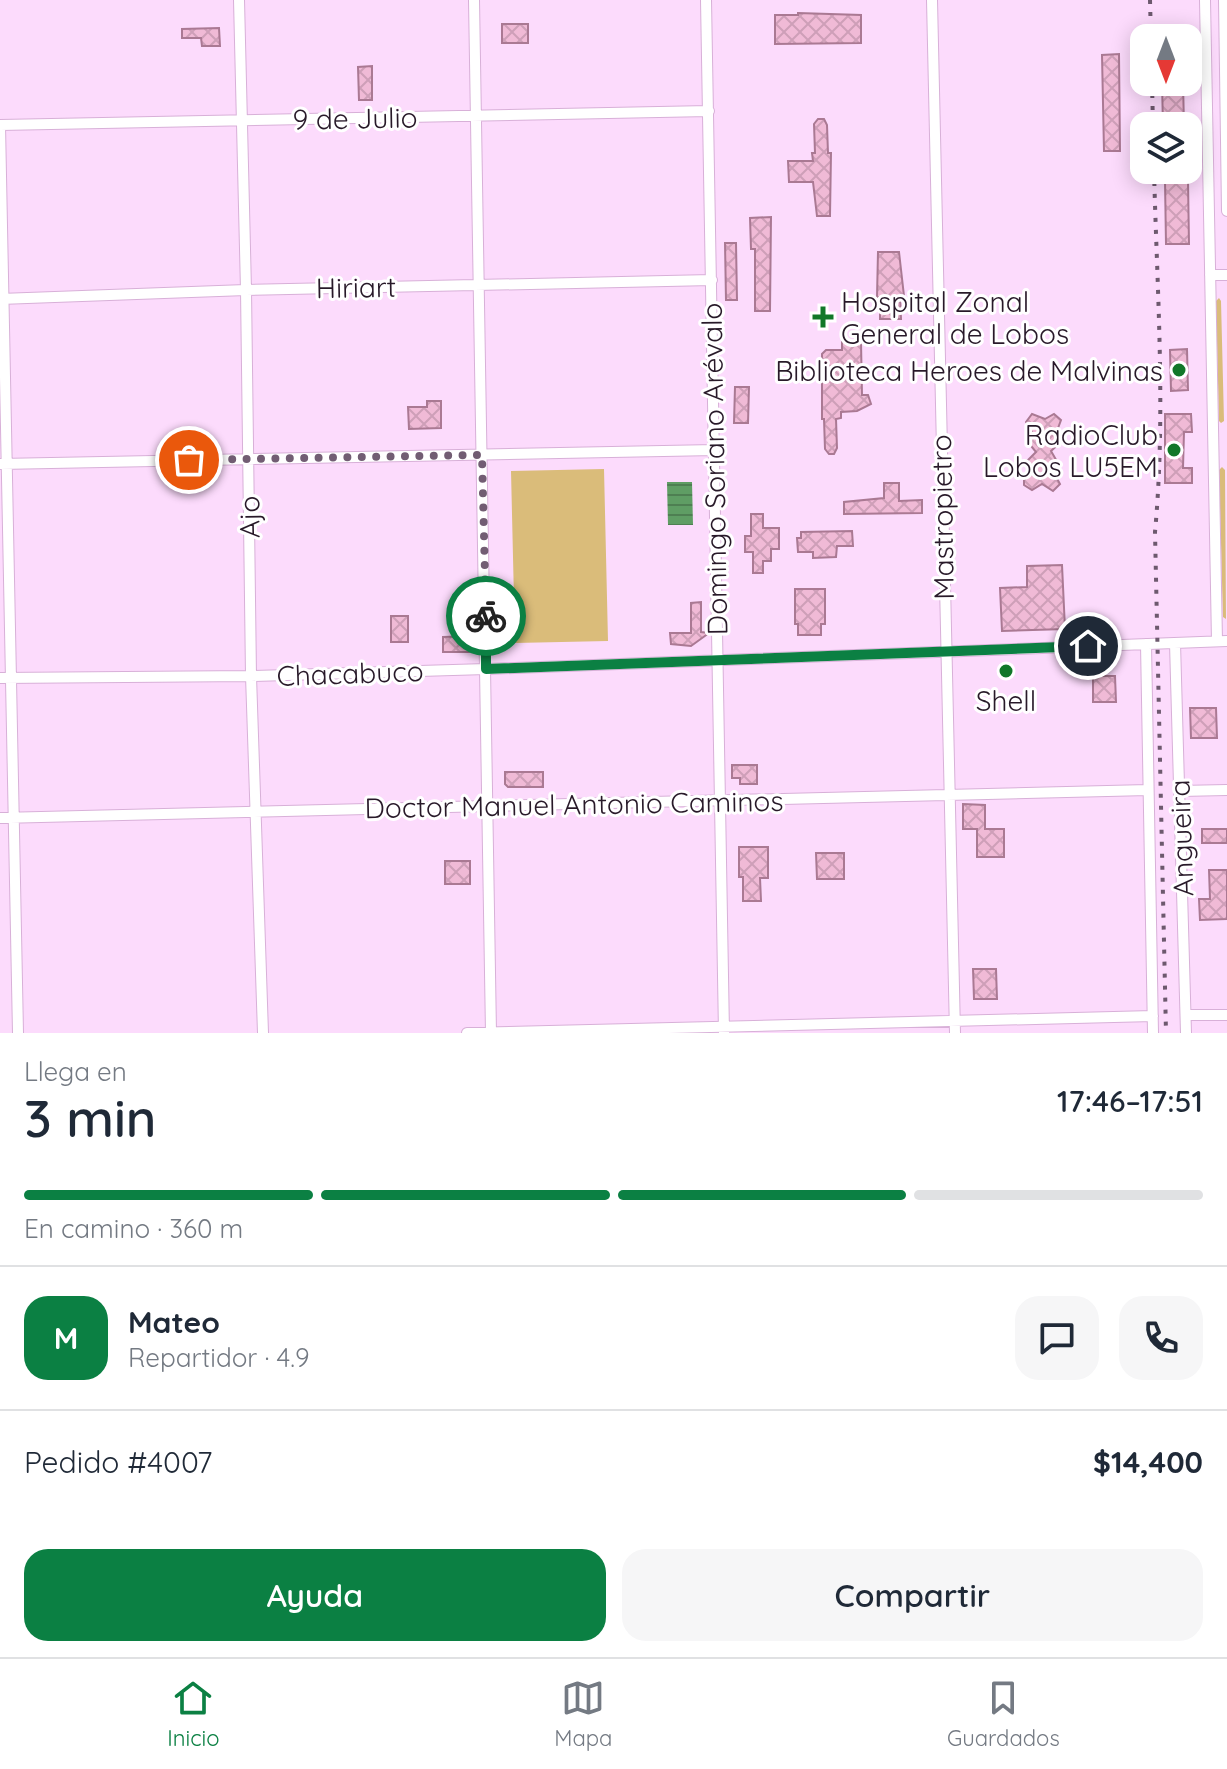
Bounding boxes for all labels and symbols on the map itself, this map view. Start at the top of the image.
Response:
north arrow [1130,24,1202,96]
street label: 9 de Julio [292,99,418,137]
street label: Hiriart [316,269,396,305]
place label: Hospital Zonal General de Lobos [841,284,1069,351]
street label: Domingo Soriano Arévalo [694,303,734,635]
marker: Hospital Zonal General de Lobos [812,306,834,328]
place label: Biblioteca Heroes de Malvinas [775,353,1163,388]
marker: Biblioteca Heroes de Malvinas [1170,361,1188,379]
place label: RadioClub Lobos LU5EM [983,417,1158,484]
pin [155,426,223,494]
street label: Mastropietro [923,434,961,600]
marker: RadioClub Lobos LU5EM [1165,441,1183,459]
street label: Ajo [231,495,267,539]
courier [446,576,526,656]
pin [1054,612,1122,680]
street label: Chacabuco [276,653,424,693]
marker: Shell [997,662,1015,680]
place label: Shell [976,683,1036,718]
street label: Angueira [1161,779,1201,897]
street label: Doctor Manuel Antonio Caminos [364,783,784,825]

